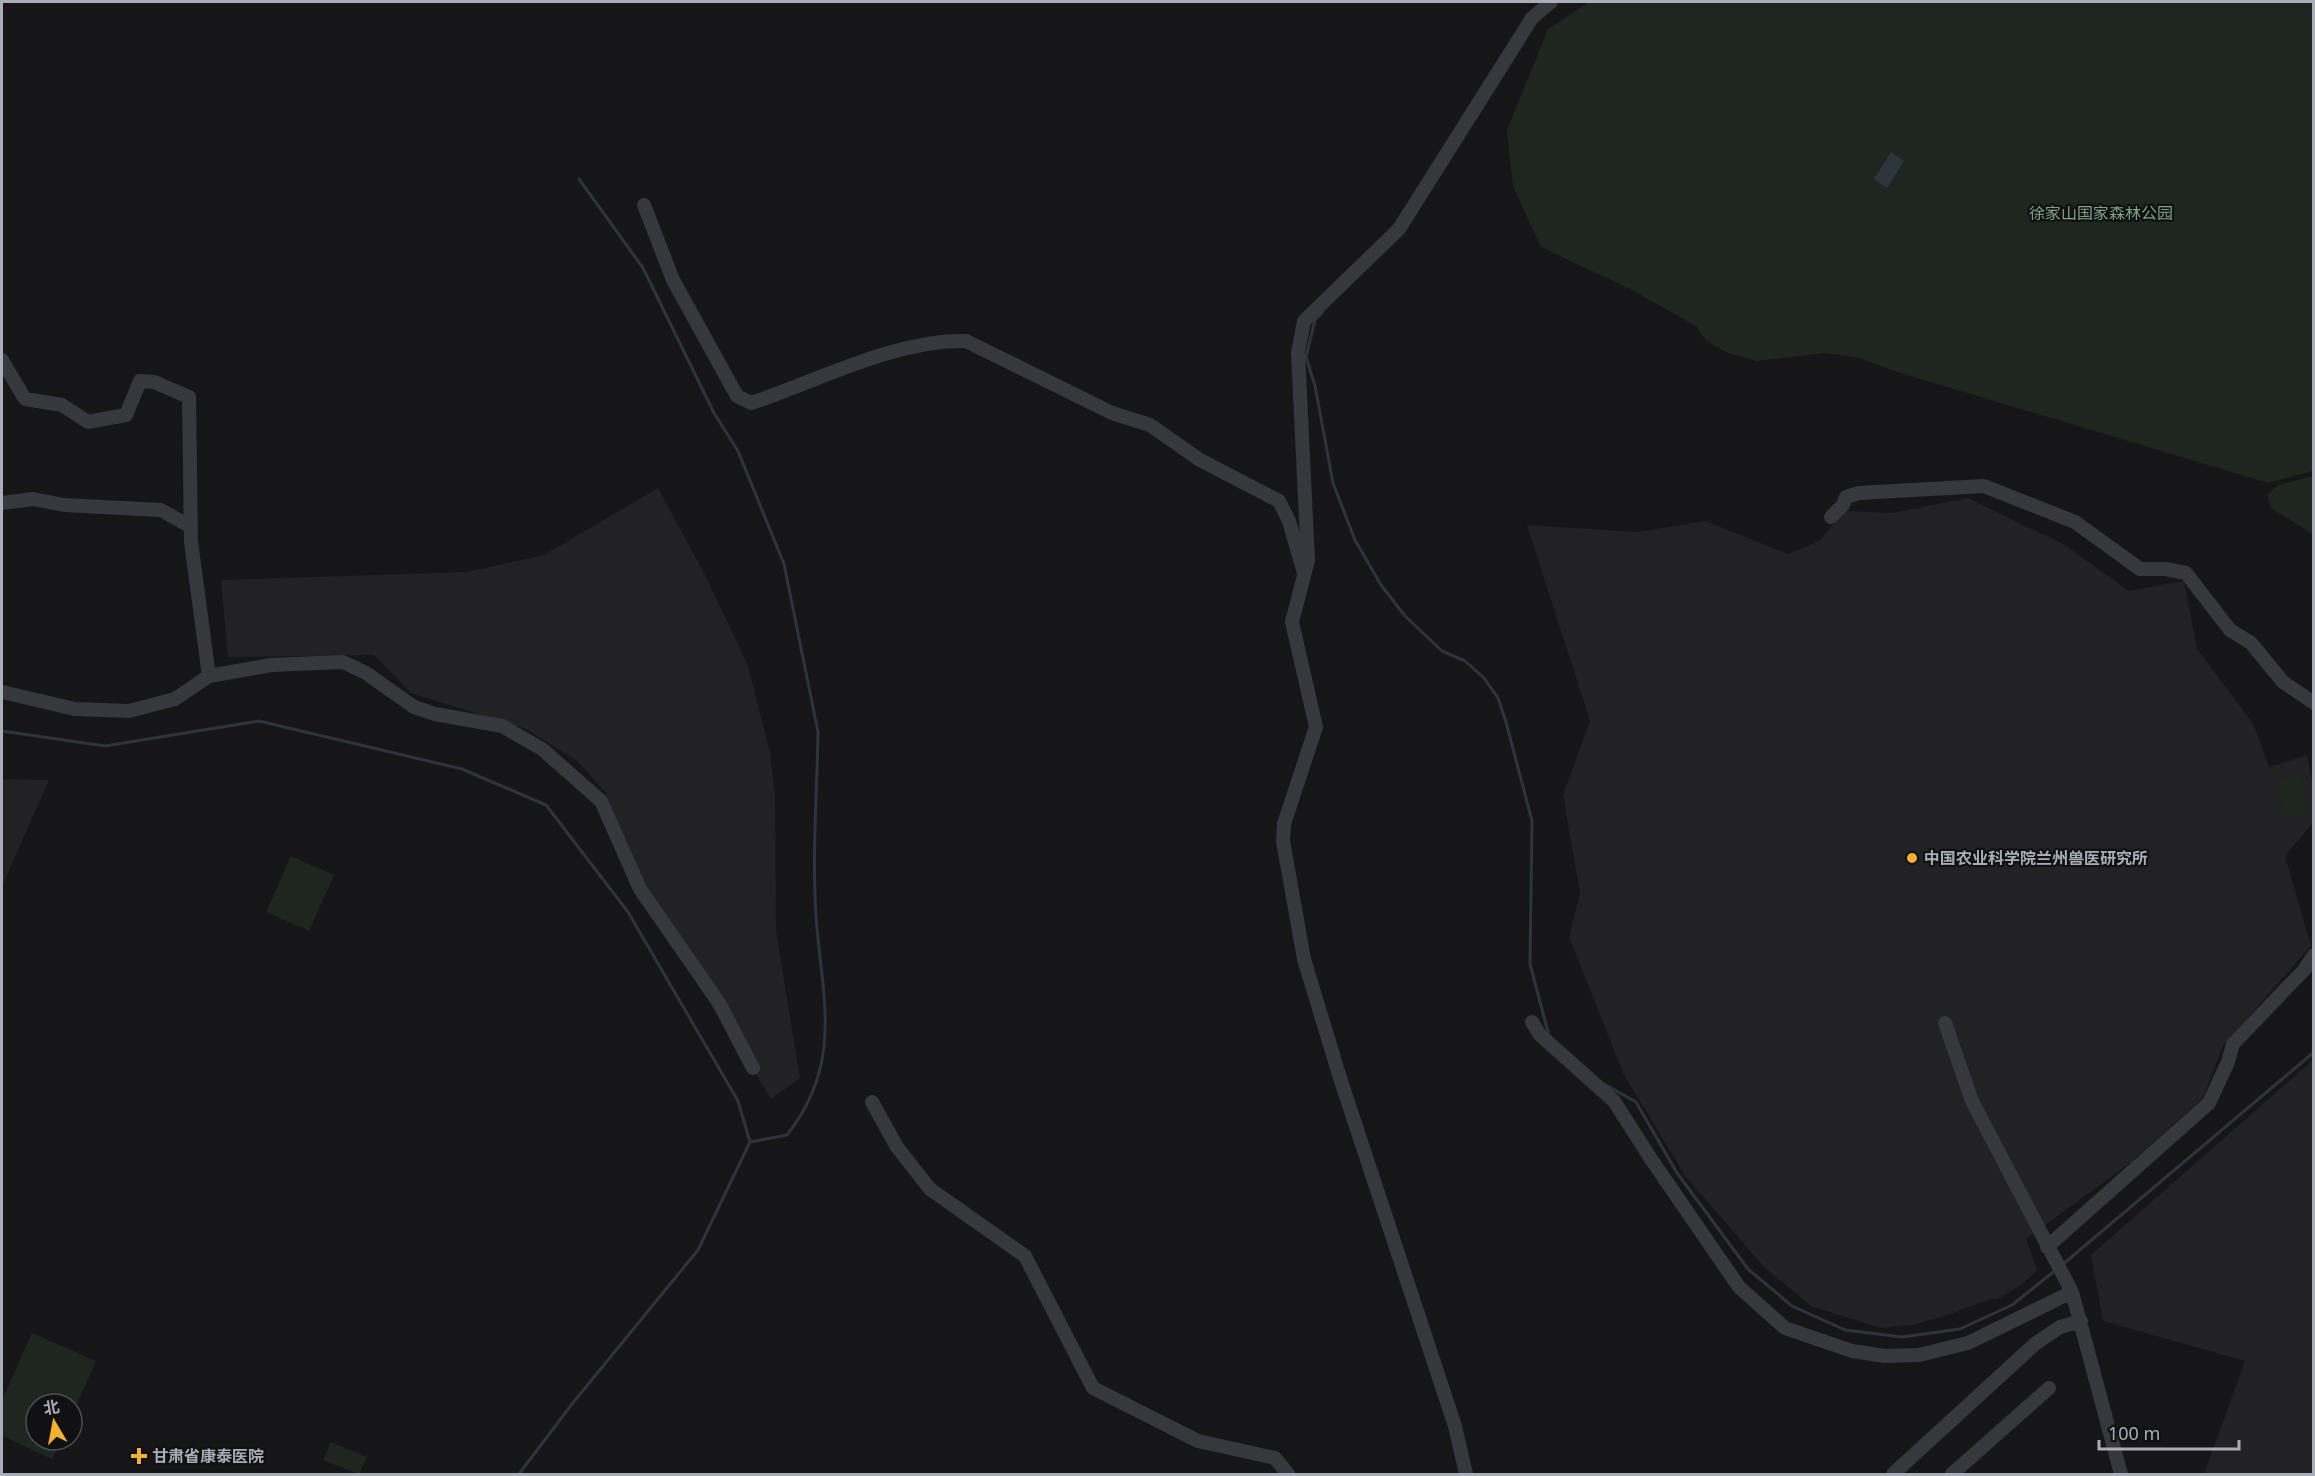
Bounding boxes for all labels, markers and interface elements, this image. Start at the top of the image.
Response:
park label: 徐家山国家森林公园 [2029,202,2173,224]
place label: 中国农业科学院兰州兽医研究所 [1924,847,2148,869]
marker: 中国农业科学院兰州兽医研究所 [1905,851,1919,865]
north arrow [24,1392,84,1452]
text: 北 [42,1395,61,1419]
scale bar [2099,1413,2238,1451]
text: 100 m [2108,1421,2160,1445]
place label: 甘肃省康泰医院 [152,1445,264,1467]
marker: 甘肃省康泰医院 [130,1447,148,1465]

